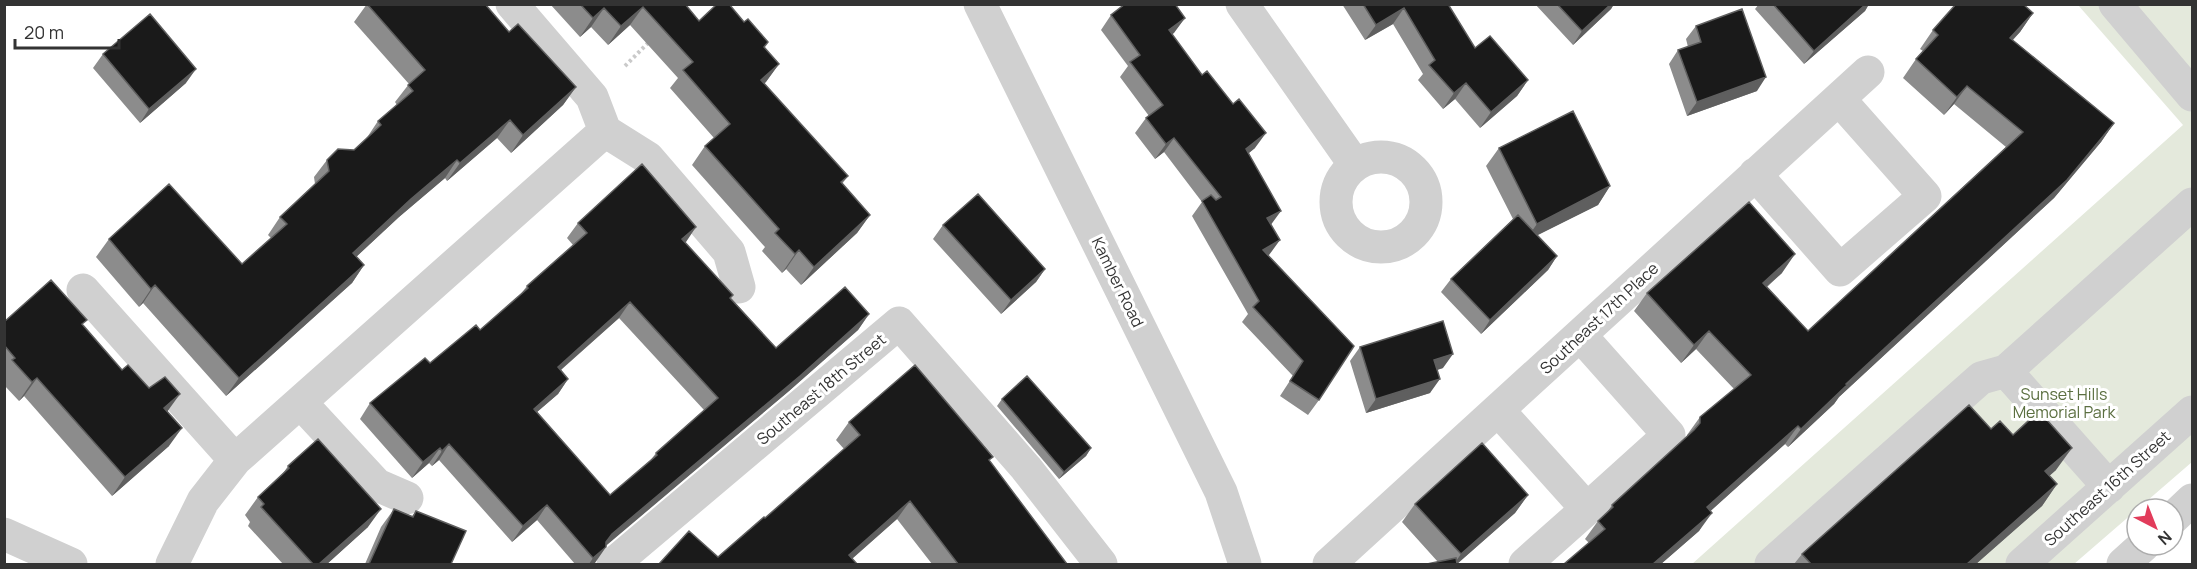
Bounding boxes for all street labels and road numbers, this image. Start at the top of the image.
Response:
street label: Kamber Road [1087,233,1149,331]
street label: Southeast 17th Place [1535,257,1663,379]
street label: Southeast 18th Street [752,328,890,450]
street label: Southeast 16th Street [2039,425,2175,551]

